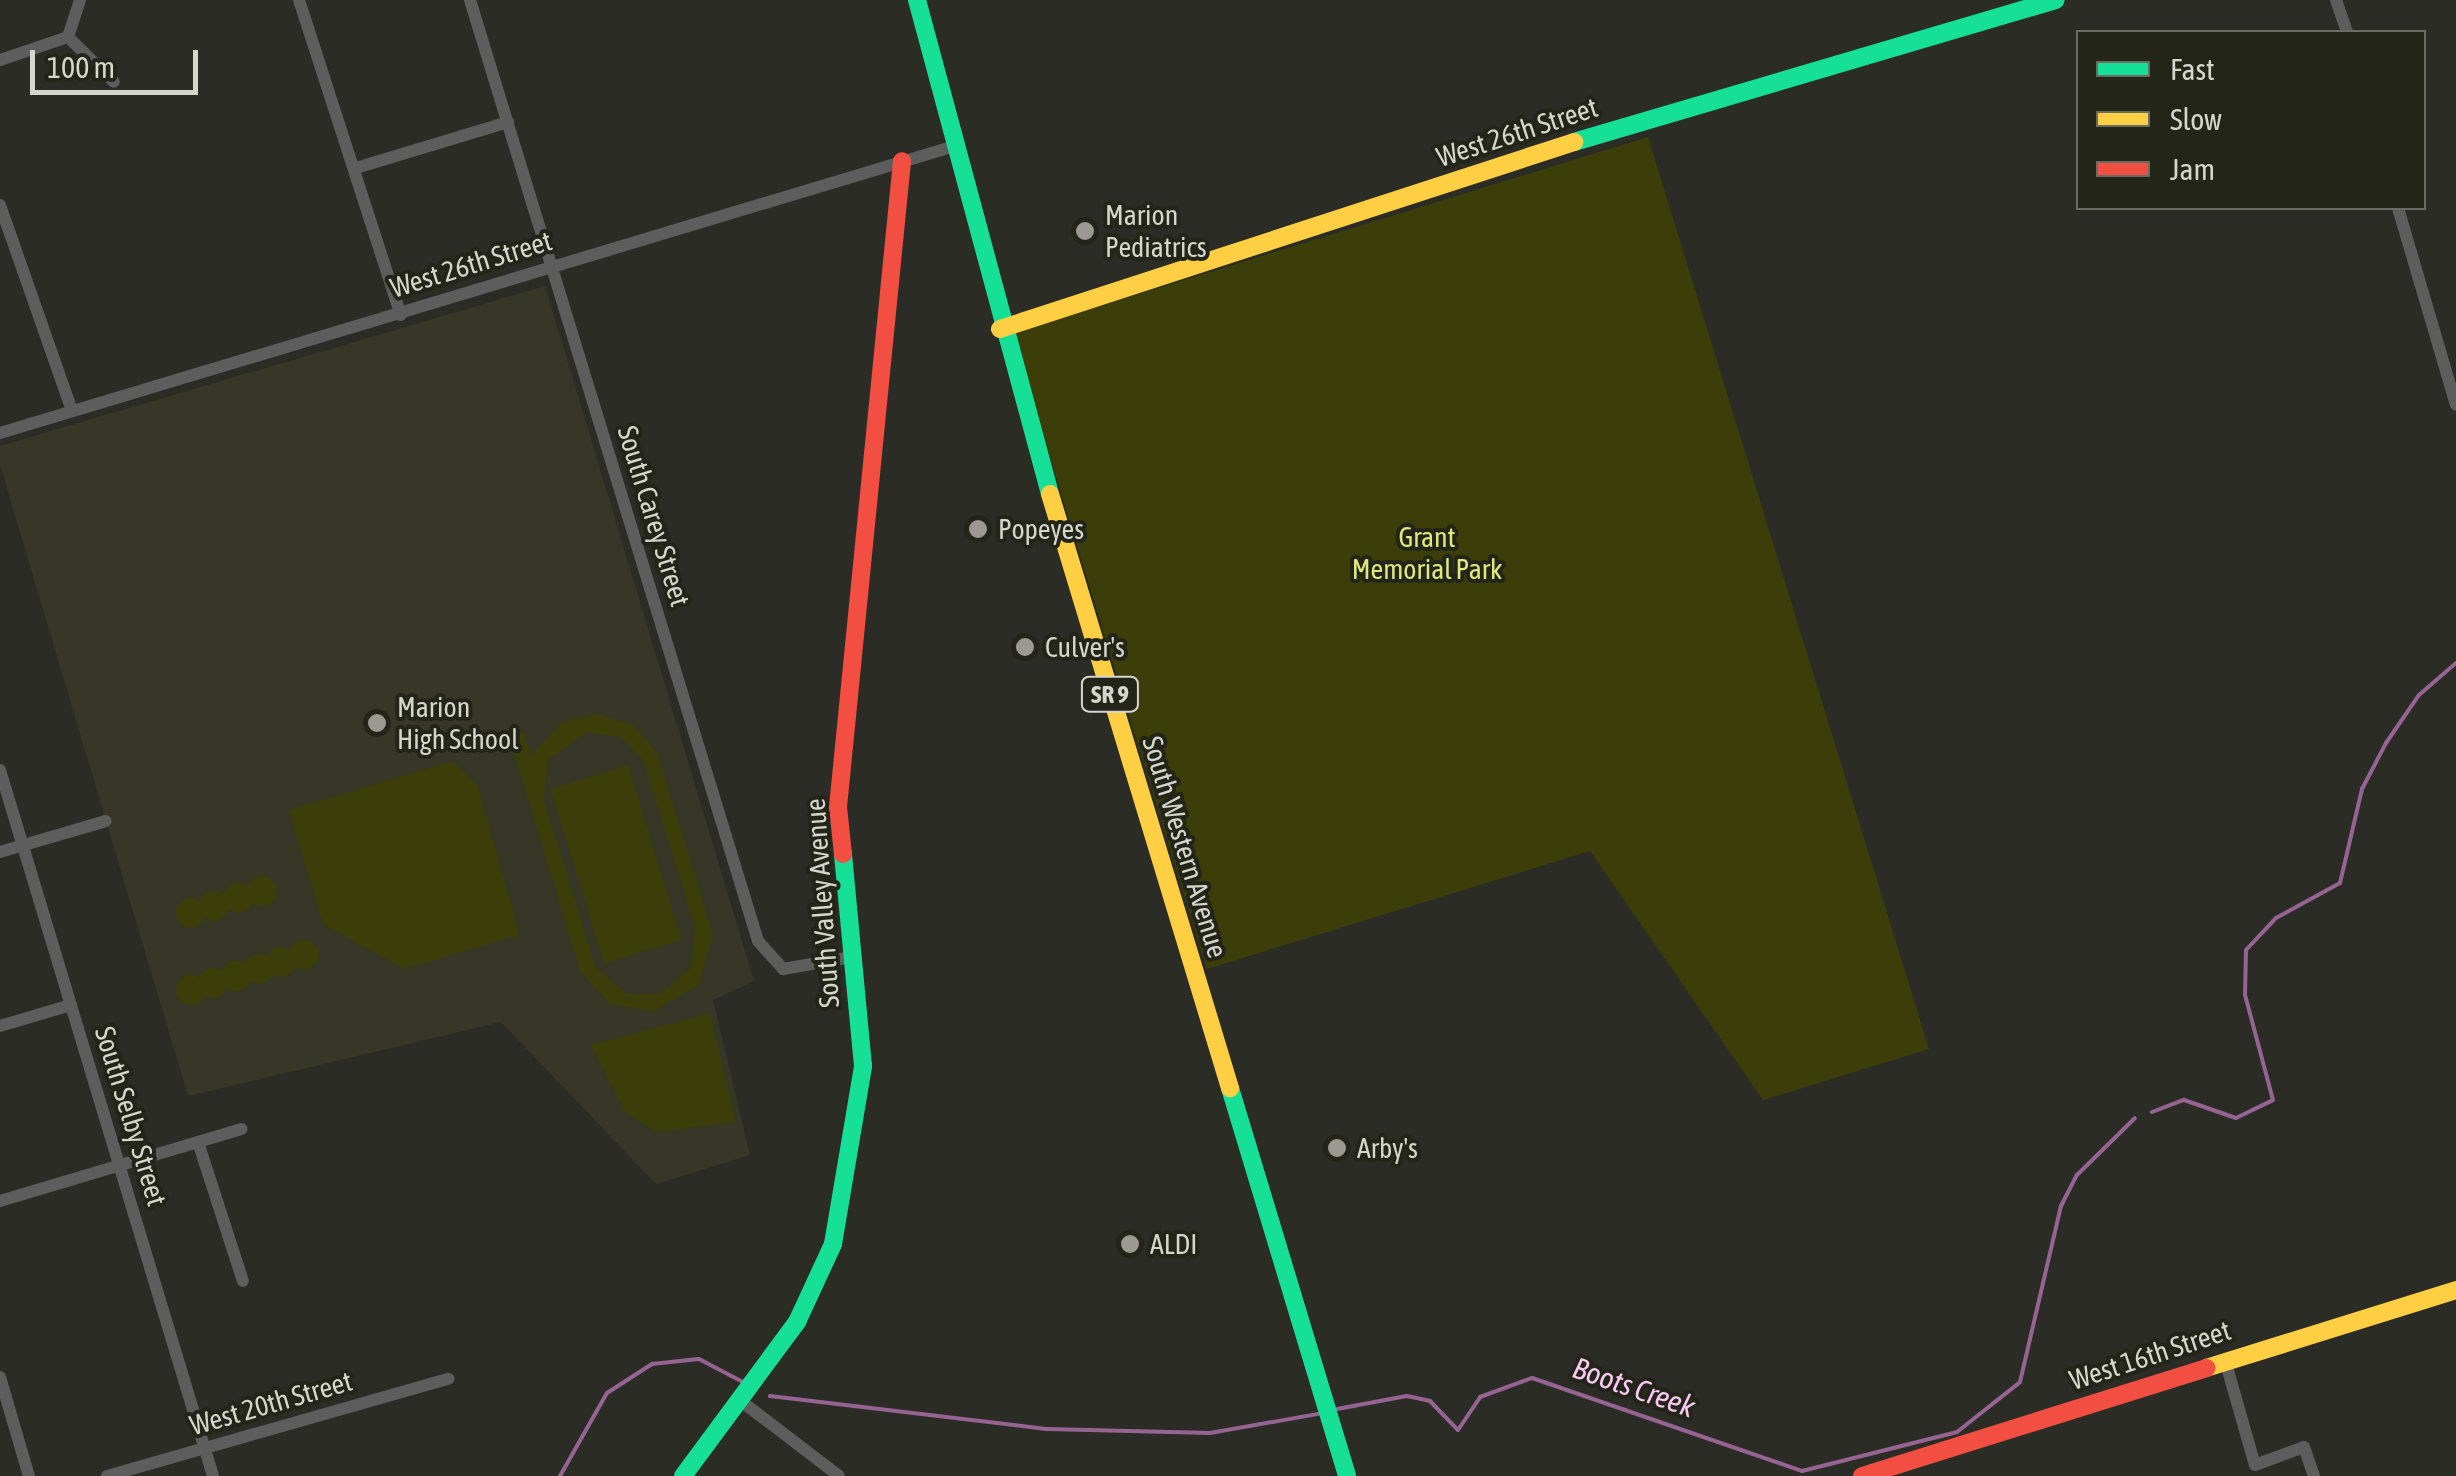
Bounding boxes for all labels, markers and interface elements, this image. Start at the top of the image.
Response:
scale bar [35,30,202,92]
legend [2076,30,2426,210]
text: 100 m [47,50,115,84]
text: Fast [2170,52,2215,86]
street label: West 26th Street [1432,90,1602,174]
text: Slow [2170,102,2222,136]
text: Jam [2170,152,2215,186]
place label: Marion Pediatrics [1105,198,1207,264]
marker: Marion Pediatrics [1074,220,1096,242]
street label: West 26th Street [386,223,556,305]
street label: South Carey Street [611,422,697,610]
place label: Popeyes [998,512,1084,546]
marker: Popeyes [967,518,989,540]
park label: Grant Memorial Park [1352,520,1502,586]
place label: Culver's [1045,630,1125,664]
marker: Culver's [1014,636,1036,658]
road number: SR 9 [1080,674,1140,714]
place label: Marion High School [397,690,519,756]
marker: Marion High School [366,712,388,734]
street label: South Western Avenue [1135,732,1235,962]
street label: South Valley Avenue [798,797,846,1009]
street label: South Selby Street [88,1022,174,1210]
place label: Arby's [1357,1131,1418,1165]
marker: Arby's [1326,1137,1348,1159]
place label: ALDI [1150,1227,1197,1261]
marker: ALDI [1119,1233,1141,1255]
street label: West 16th Street [2065,1313,2235,1397]
water label: Boots Creek [1568,1349,1700,1425]
street label: West 20th Street [186,1364,356,1442]

